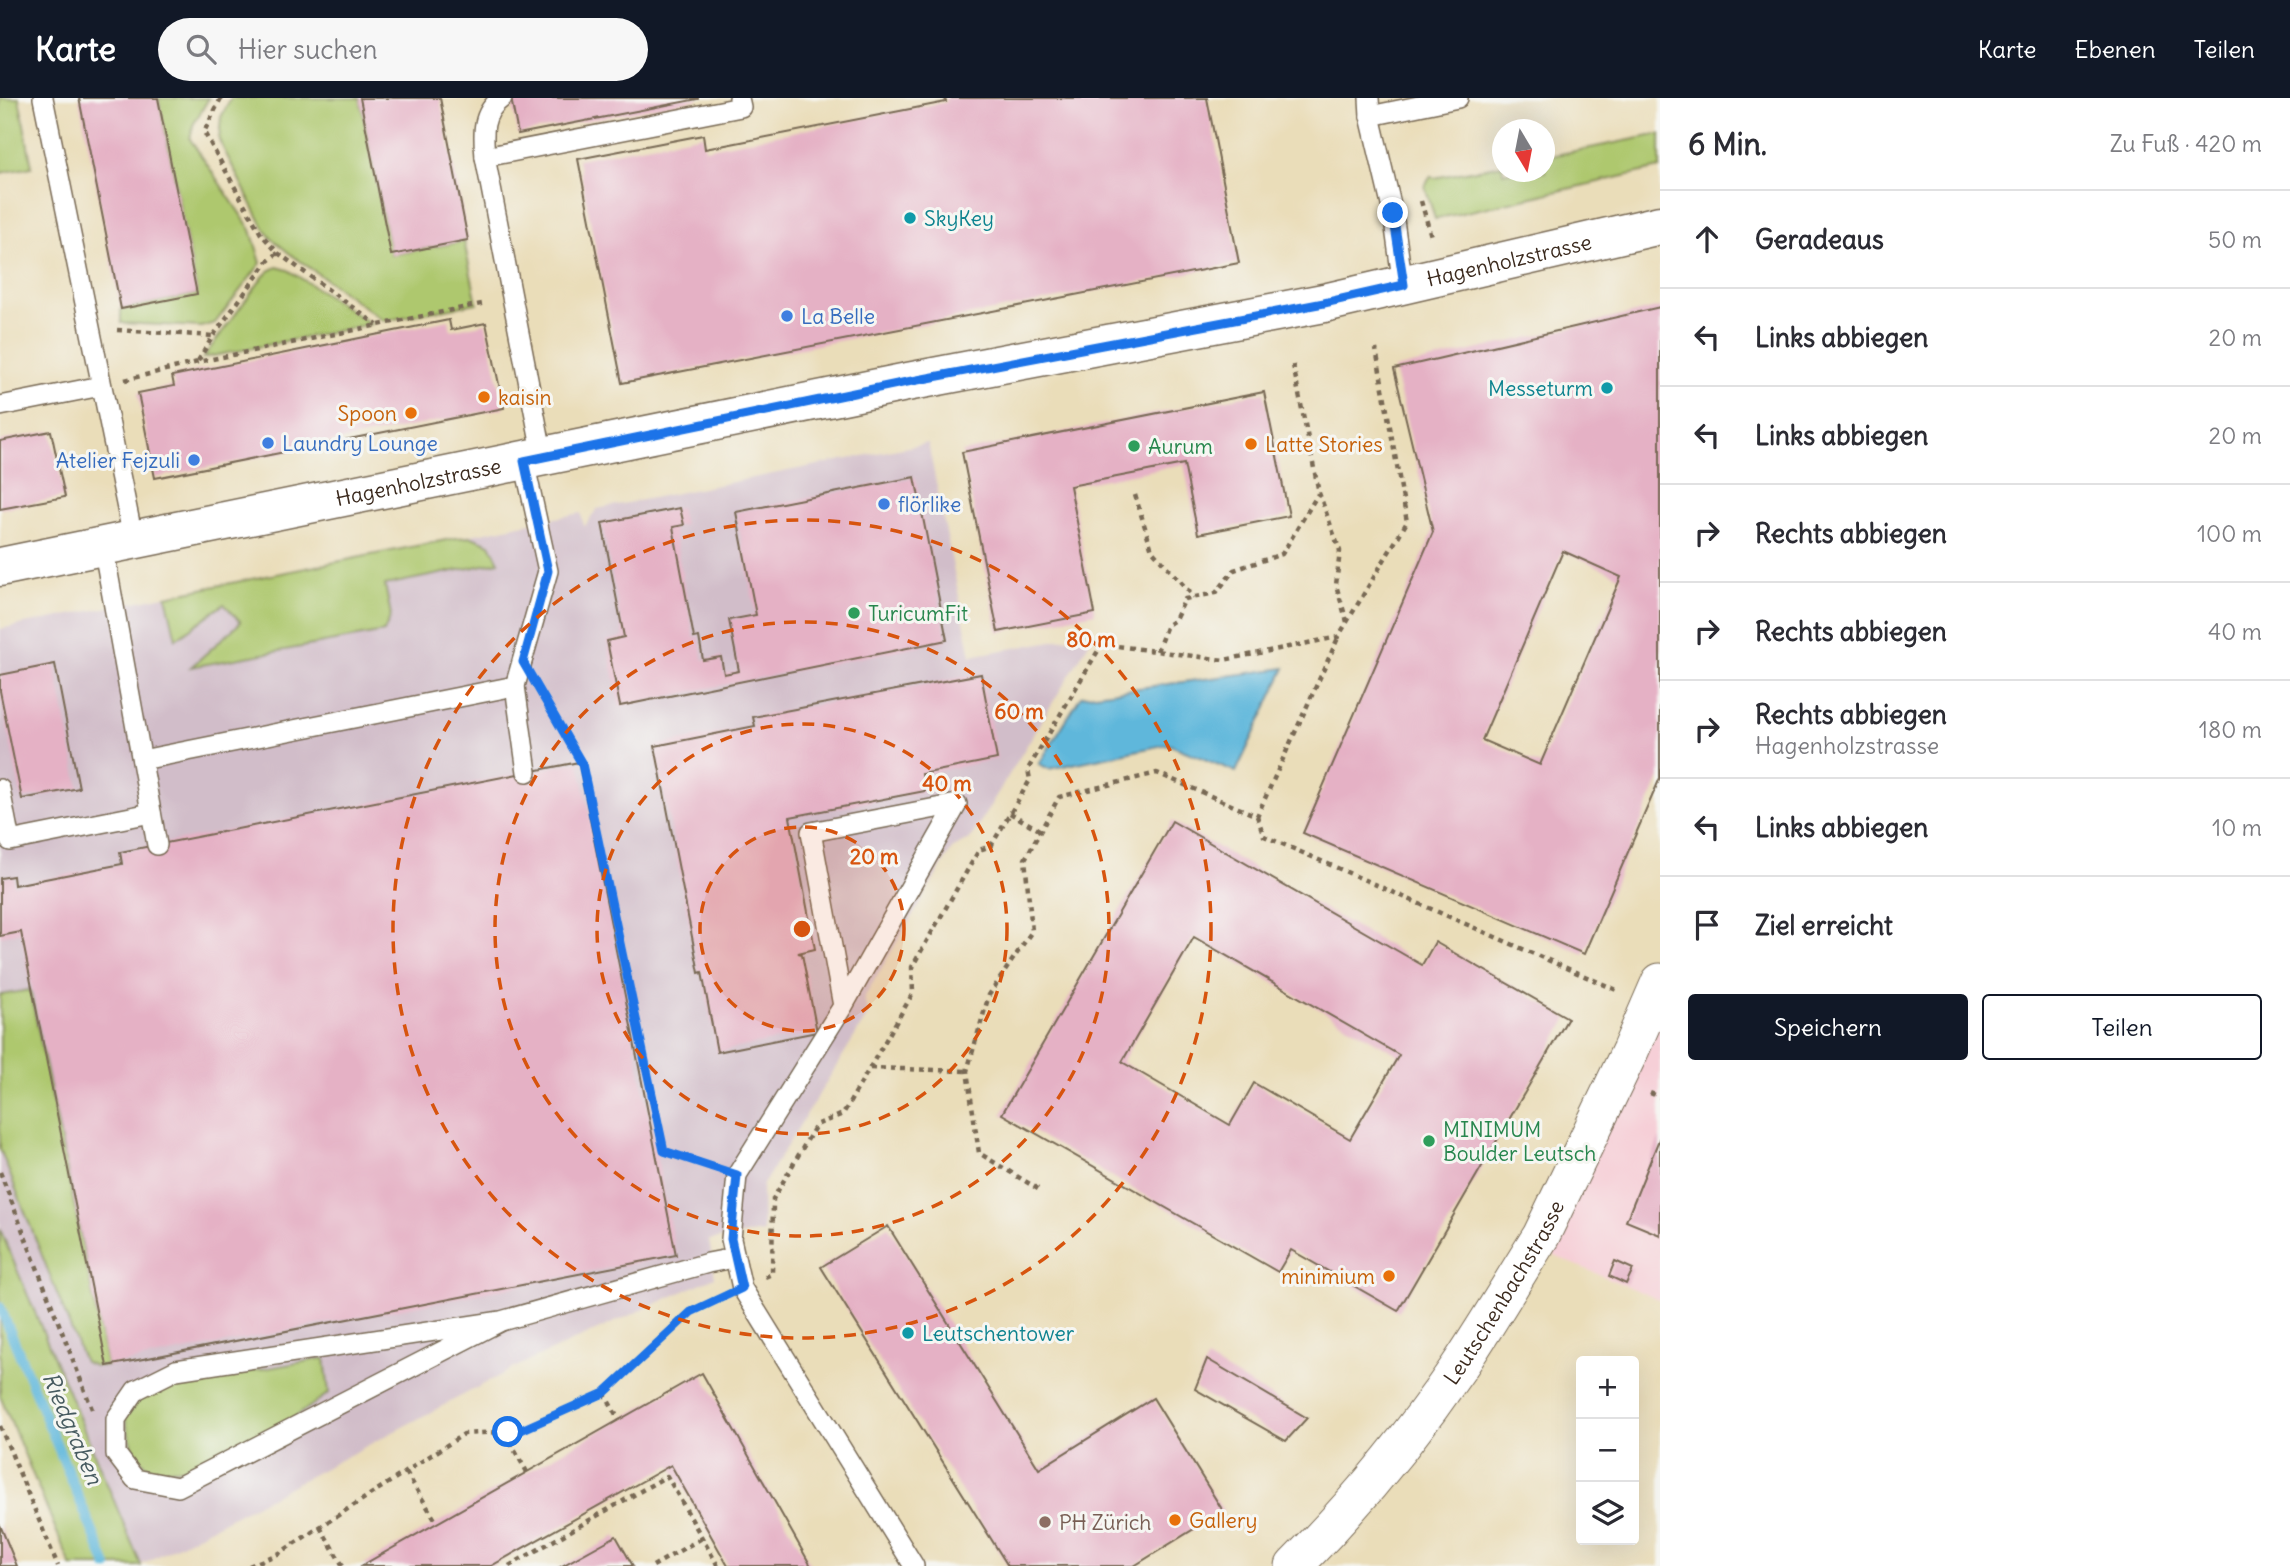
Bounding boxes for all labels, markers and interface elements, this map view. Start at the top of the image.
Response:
search box [158,18,648,81]
text: Karte [35,28,116,70]
icon: search [182,30,220,68]
text: Hier suchen [238,33,378,66]
text: Karte [1978,34,2037,64]
text: Ebenen [2075,34,2156,64]
text: Teilen [2194,34,2255,64]
north arrow [1492,119,1555,182]
text: 6 Min. [1688,125,1767,163]
text: Zu Fuß · 420 m [2110,129,2262,158]
route end [1377,197,1408,228]
place label: SkyKey [924,205,994,232]
marker: SkyKey [902,210,918,226]
icon: ahead [1688,220,1726,258]
text: Geradeaus [1755,223,1884,256]
text: 50 m [2208,225,2262,254]
street label: Hagenholzstrasse [1424,228,1594,292]
place label: La Belle [801,303,875,330]
marker: La Belle [779,308,795,324]
icon: left [1688,318,1726,356]
text: Links abbiegen [1755,321,1928,354]
text: 20 m [2209,323,2262,352]
place label: Messeturm [1488,375,1593,402]
marker: Messeturm [1599,380,1615,396]
place label: kaisin [498,384,552,411]
marker: kaisin [476,389,492,405]
place label: Spoon [338,400,397,427]
marker: Spoon [403,405,419,421]
icon: left [1688,416,1726,454]
text: Links abbiegen [1755,419,1928,452]
text: 20 m [2209,421,2262,450]
place label: Laundry Lounge [282,430,438,457]
place label: Latte Stories [1265,431,1383,458]
place label: Aurum [1148,433,1213,460]
marker: Laundry Lounge [260,435,276,451]
marker: Latte Stories [1243,436,1259,452]
marker: Aurum [1126,438,1142,454]
place label: Atelier Fejzuli [56,447,180,474]
marker: Atelier Fejzuli [186,452,202,468]
street label: Hagenholzstrasse [333,452,504,512]
place label: flörlike [898,491,961,518]
marker: flörlike [876,496,892,512]
icon: right [1688,514,1726,552]
text: Rechts abbiegen [1755,517,1947,550]
text: 100 m [2197,519,2262,548]
place label: TuricumFit [868,600,968,627]
marker: TuricumFit [846,605,862,621]
icon: right [1688,612,1726,650]
text: Rechts abbiegen [1755,615,1947,648]
text: 40 m [2208,617,2262,646]
text: 80 m [1066,626,1116,653]
text: 60 m [994,698,1044,725]
text: Rechts abbiegen [1755,698,1947,731]
icon: right [1688,710,1726,748]
text: 180 m [2199,715,2262,744]
text: Hagenholzstrasse [1755,731,1939,760]
text: 40 m [922,770,972,797]
icon: left [1688,808,1726,846]
text: Links abbiegen [1755,811,1928,844]
text: 10 m [2212,813,2262,842]
text: 20 m [850,843,899,870]
icon: arrive [1688,906,1726,944]
text: Ziel erreicht [1755,909,1893,942]
centre of rings [790,917,814,941]
button: Speichern [1688,994,1968,1060]
button: Teilen [1982,994,2262,1060]
place label: MINIMUM Boulder Leutsch [1443,1116,1596,1167]
marker: MINIMUM Boulder Leutsch [1421,1133,1437,1149]
street label: Leutschenbachstrasse [1437,1196,1570,1390]
place label: minimium [1281,1263,1375,1290]
marker: minimium [1381,1268,1397,1284]
place label: Leutschentower [922,1320,1075,1347]
marker: Leutschentower [900,1325,916,1341]
map controls [1576,1356,1639,1545]
button: + [1576,1356,1639,1419]
water label: Riedgraben [36,1367,110,1489]
route start [492,1416,523,1447]
button: − [1576,1419,1639,1482]
button: layers [1576,1482,1639,1545]
place label: Gallery [1189,1507,1257,1534]
place label: PH Zürich [1059,1509,1151,1536]
marker: Gallery [1167,1512,1183,1528]
marker: PH Zürich [1037,1514,1053,1530]

